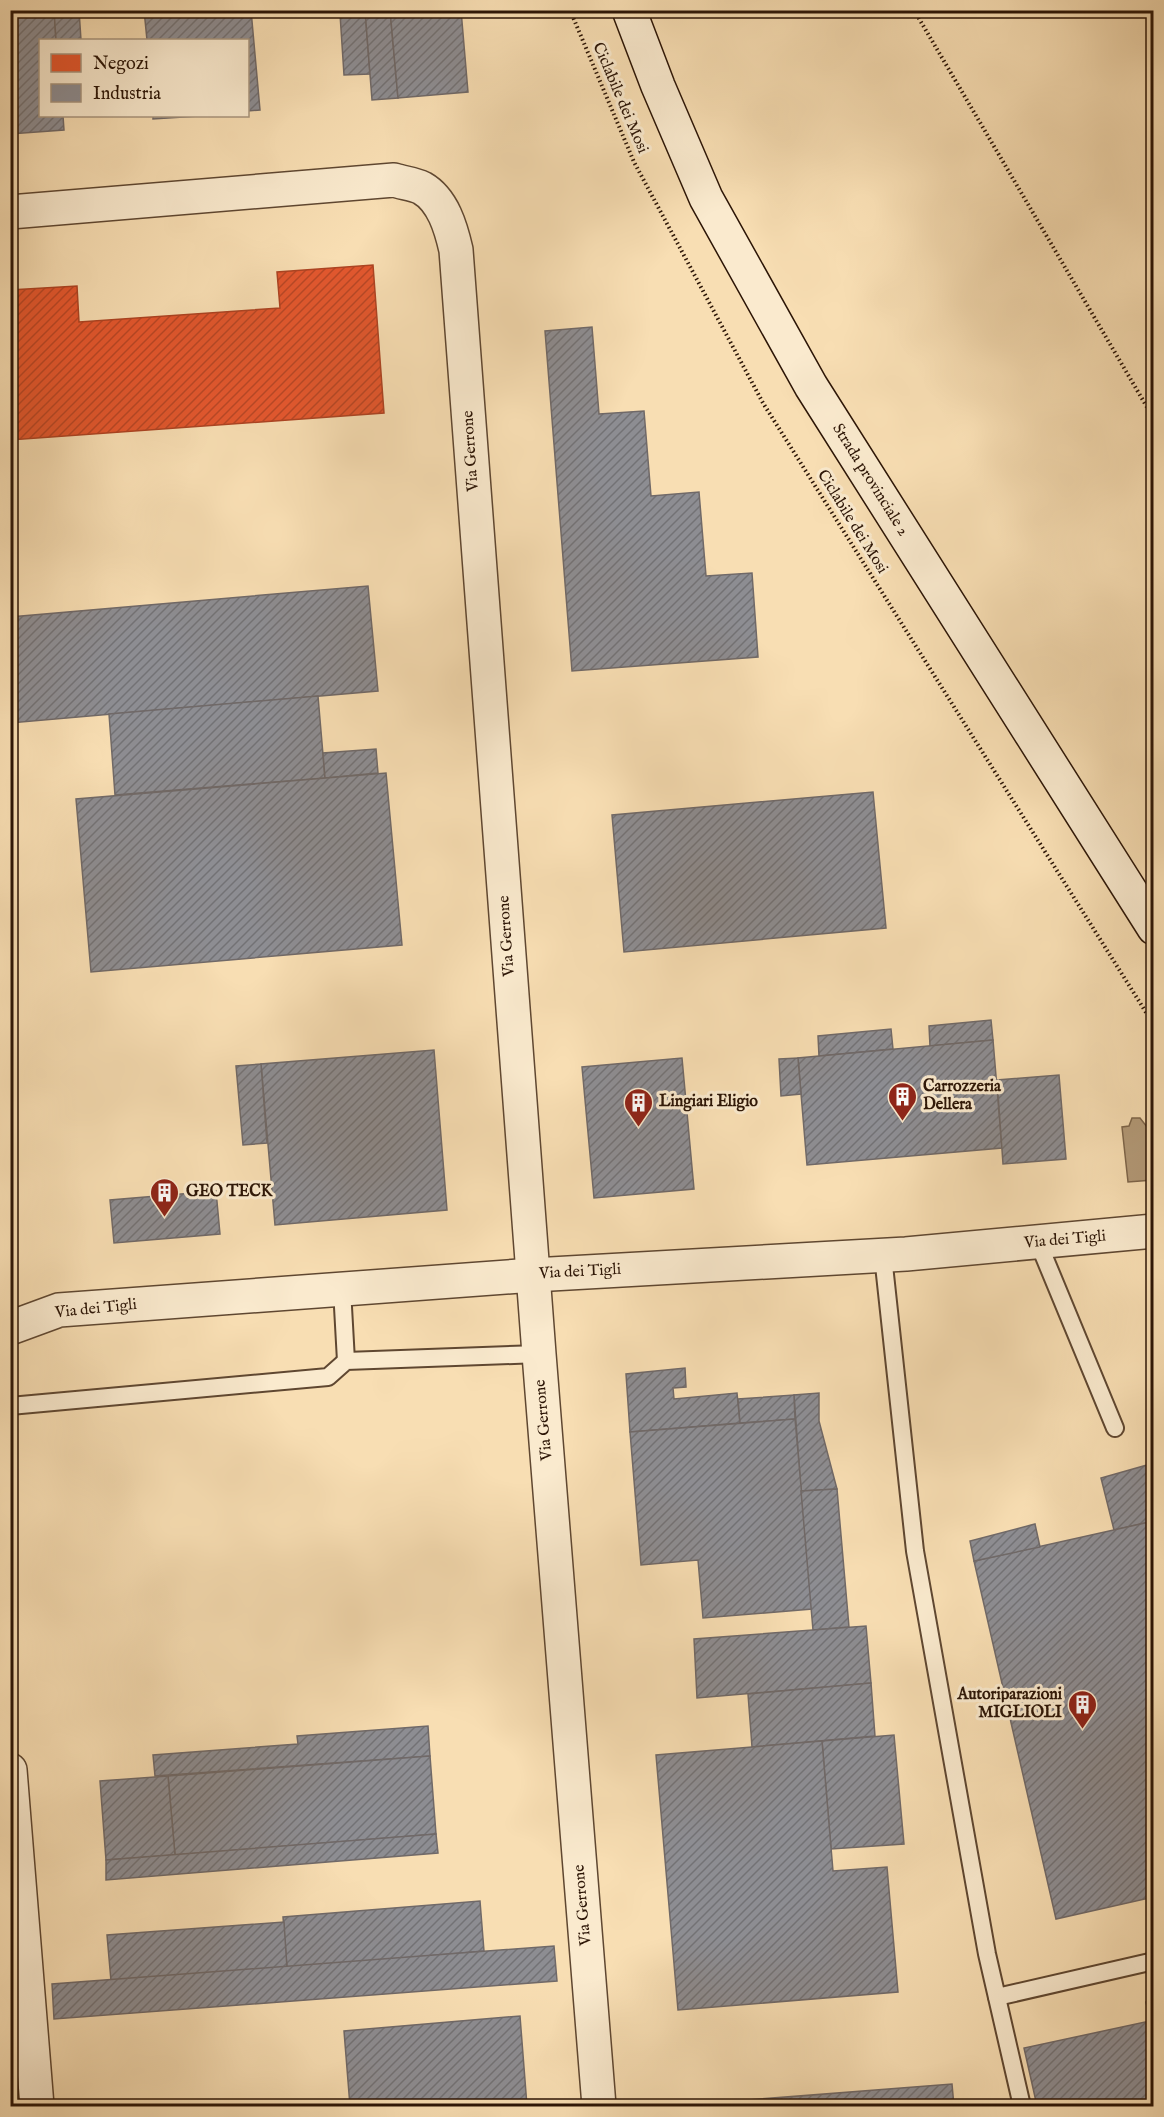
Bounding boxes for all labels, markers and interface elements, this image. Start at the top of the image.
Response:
legend [39,39,249,117]
street label: Ciclabile dei Mosi [588,39,652,157]
text: Negozi [93,53,149,76]
text: Industria [93,83,161,106]
street label: Via Gerrone [458,410,484,493]
street label: Strada provinciale 2 [827,420,913,540]
street label: Ciclabile dei Mosi [812,466,892,578]
street label: Via Gerrone [494,895,520,978]
place label: Carrozzeria Dellera [923,1077,1002,1115]
building icon: Carrozzeria Dellera [886,1080,918,1122]
building icon: Lingiari Eligio [622,1086,654,1128]
place label: Lingiari Eligio [659,1092,758,1112]
building icon: GEO TECK [149,1176,181,1218]
place label: GEO TECK [186,1182,274,1202]
street label: Via dei Tigli [1022,1226,1107,1254]
street label: Via dei Tigli [537,1260,622,1284]
street label: Via dei Tigli [53,1295,138,1323]
street label: Via Gerrone [530,1379,558,1462]
place label: Autoriparazioni MIGLIOLI [956,1685,1063,1723]
building icon: Autoriparazioni MIGLIOLI [1067,1688,1099,1730]
street label: Via Gerrone [569,1864,597,1947]

